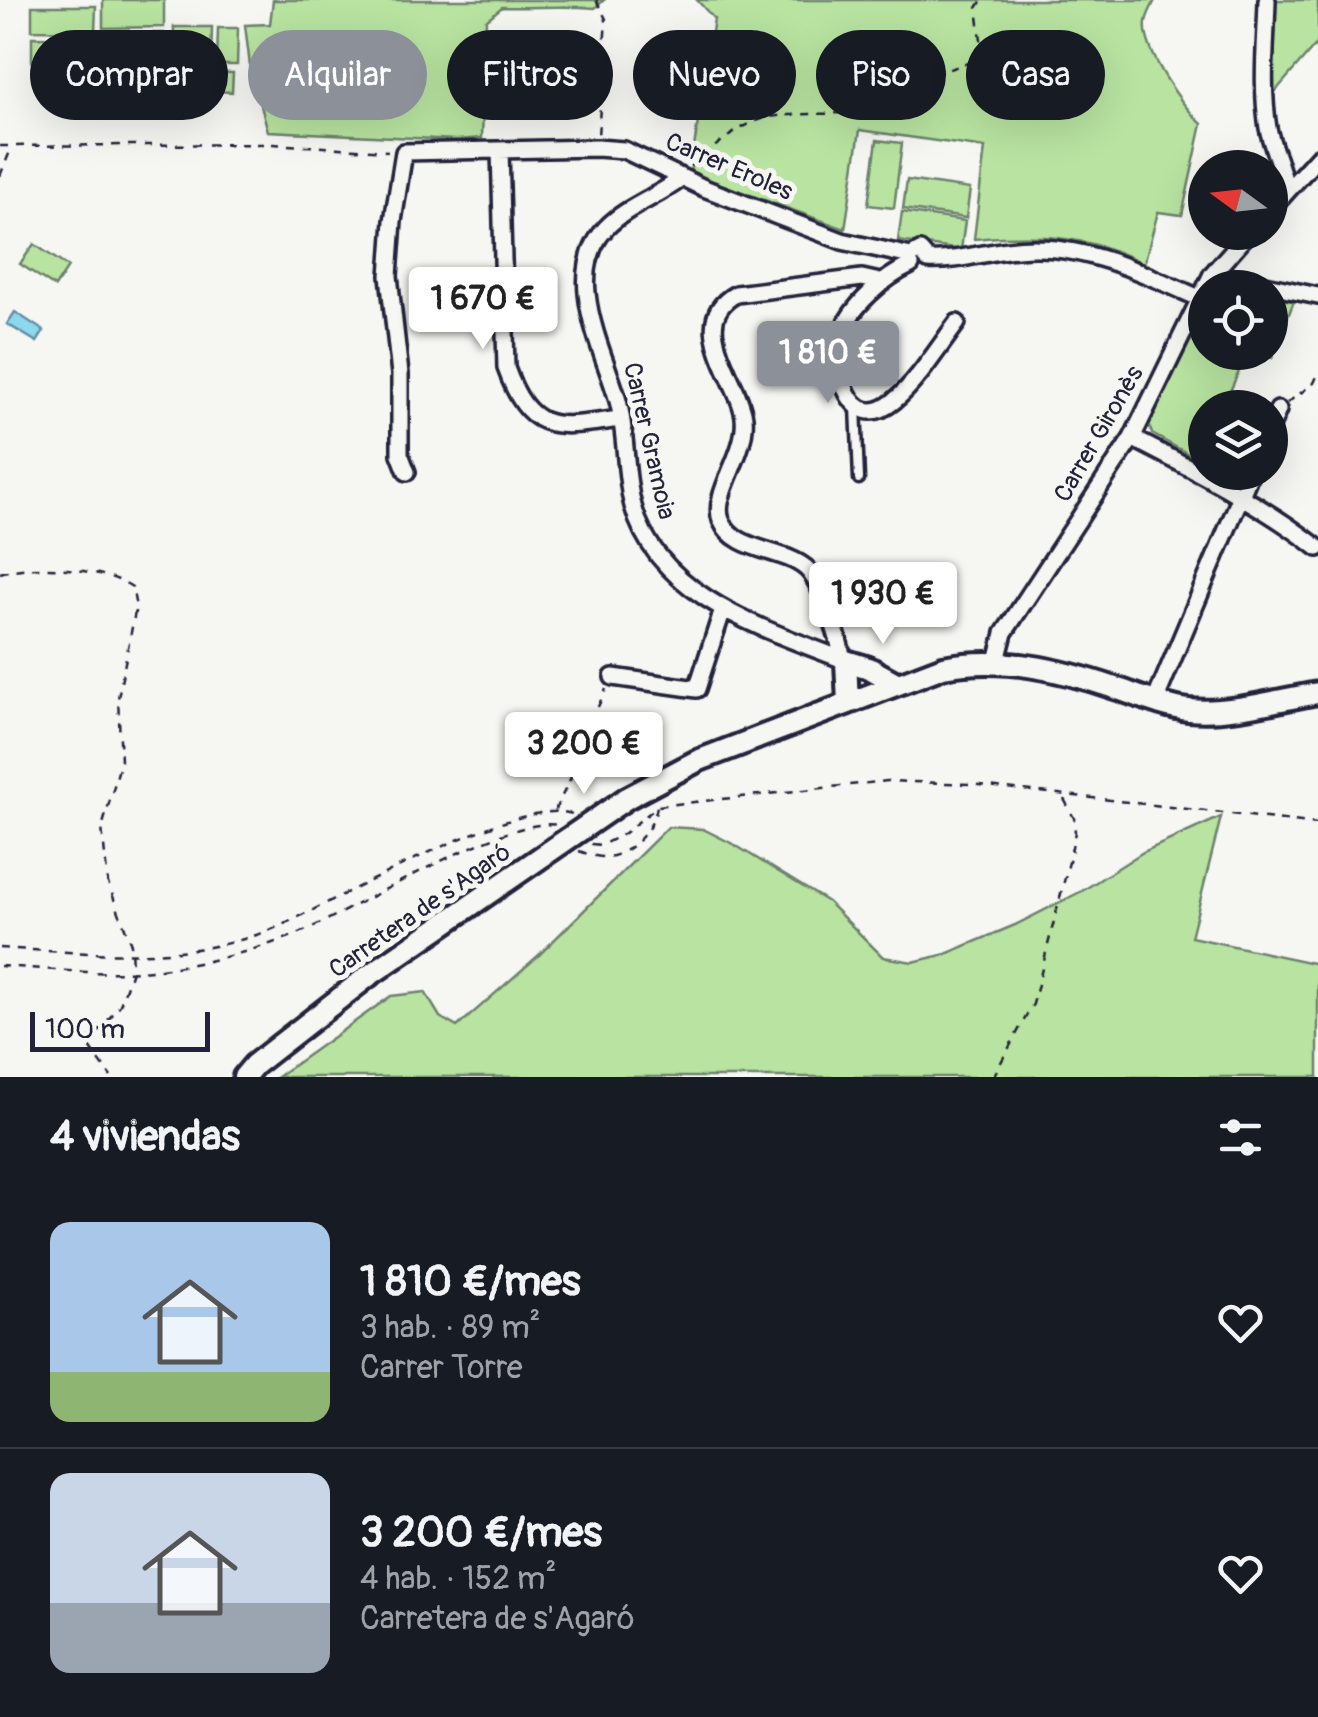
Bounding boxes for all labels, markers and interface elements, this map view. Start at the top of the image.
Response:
chip: Comprar [30,30,228,120]
chip: Alquilar [248,30,427,120]
chip: Filtros [447,30,613,120]
chip: Nuevo [633,30,796,120]
chip: Piso [816,30,946,120]
chip: Casa [966,30,1105,120]
street label: Carrer Eroles [661,126,797,208]
north arrow [1188,150,1288,250]
map controls [1188,150,1288,490]
pin: 1 670 € [391,267,575,352]
button: locate [1188,270,1288,370]
text: 1 670 € [431,279,535,319]
pin: 1 810 € [736,321,920,406]
text: 1 810 € [779,333,877,373]
street label: Carrer Gramoia [616,360,682,522]
street label: Carrer Gironès [1047,360,1151,508]
button: layers [1188,390,1288,490]
pin: 1 930 € [791,562,975,647]
text: 1 930 € [831,574,935,614]
pin: 3 200 € [492,712,676,797]
text: 3 200 € [527,724,641,764]
street label: Carretera de s'Agaró [323,837,517,985]
scale bar [30,1007,210,1052]
text: 100 m [45,1012,125,1047]
icon: filters [1213,1110,1268,1165]
text: 4 viviendas [50,1111,240,1163]
text: 1 810 €/mes [360,1256,581,1308]
icon: home [130,1262,250,1382]
icon: heart [1213,1295,1268,1350]
text: 3 hab. · 89 m² [360,1308,541,1348]
text: Carrer Torre [360,1348,522,1388]
text: 3 200 €/mes [360,1507,602,1559]
icon: home [130,1513,250,1633]
icon: heart [1213,1546,1268,1601]
text: 4 hab. · 152 m² [360,1559,556,1599]
text: Carretera de s'Agaró [360,1599,635,1639]

